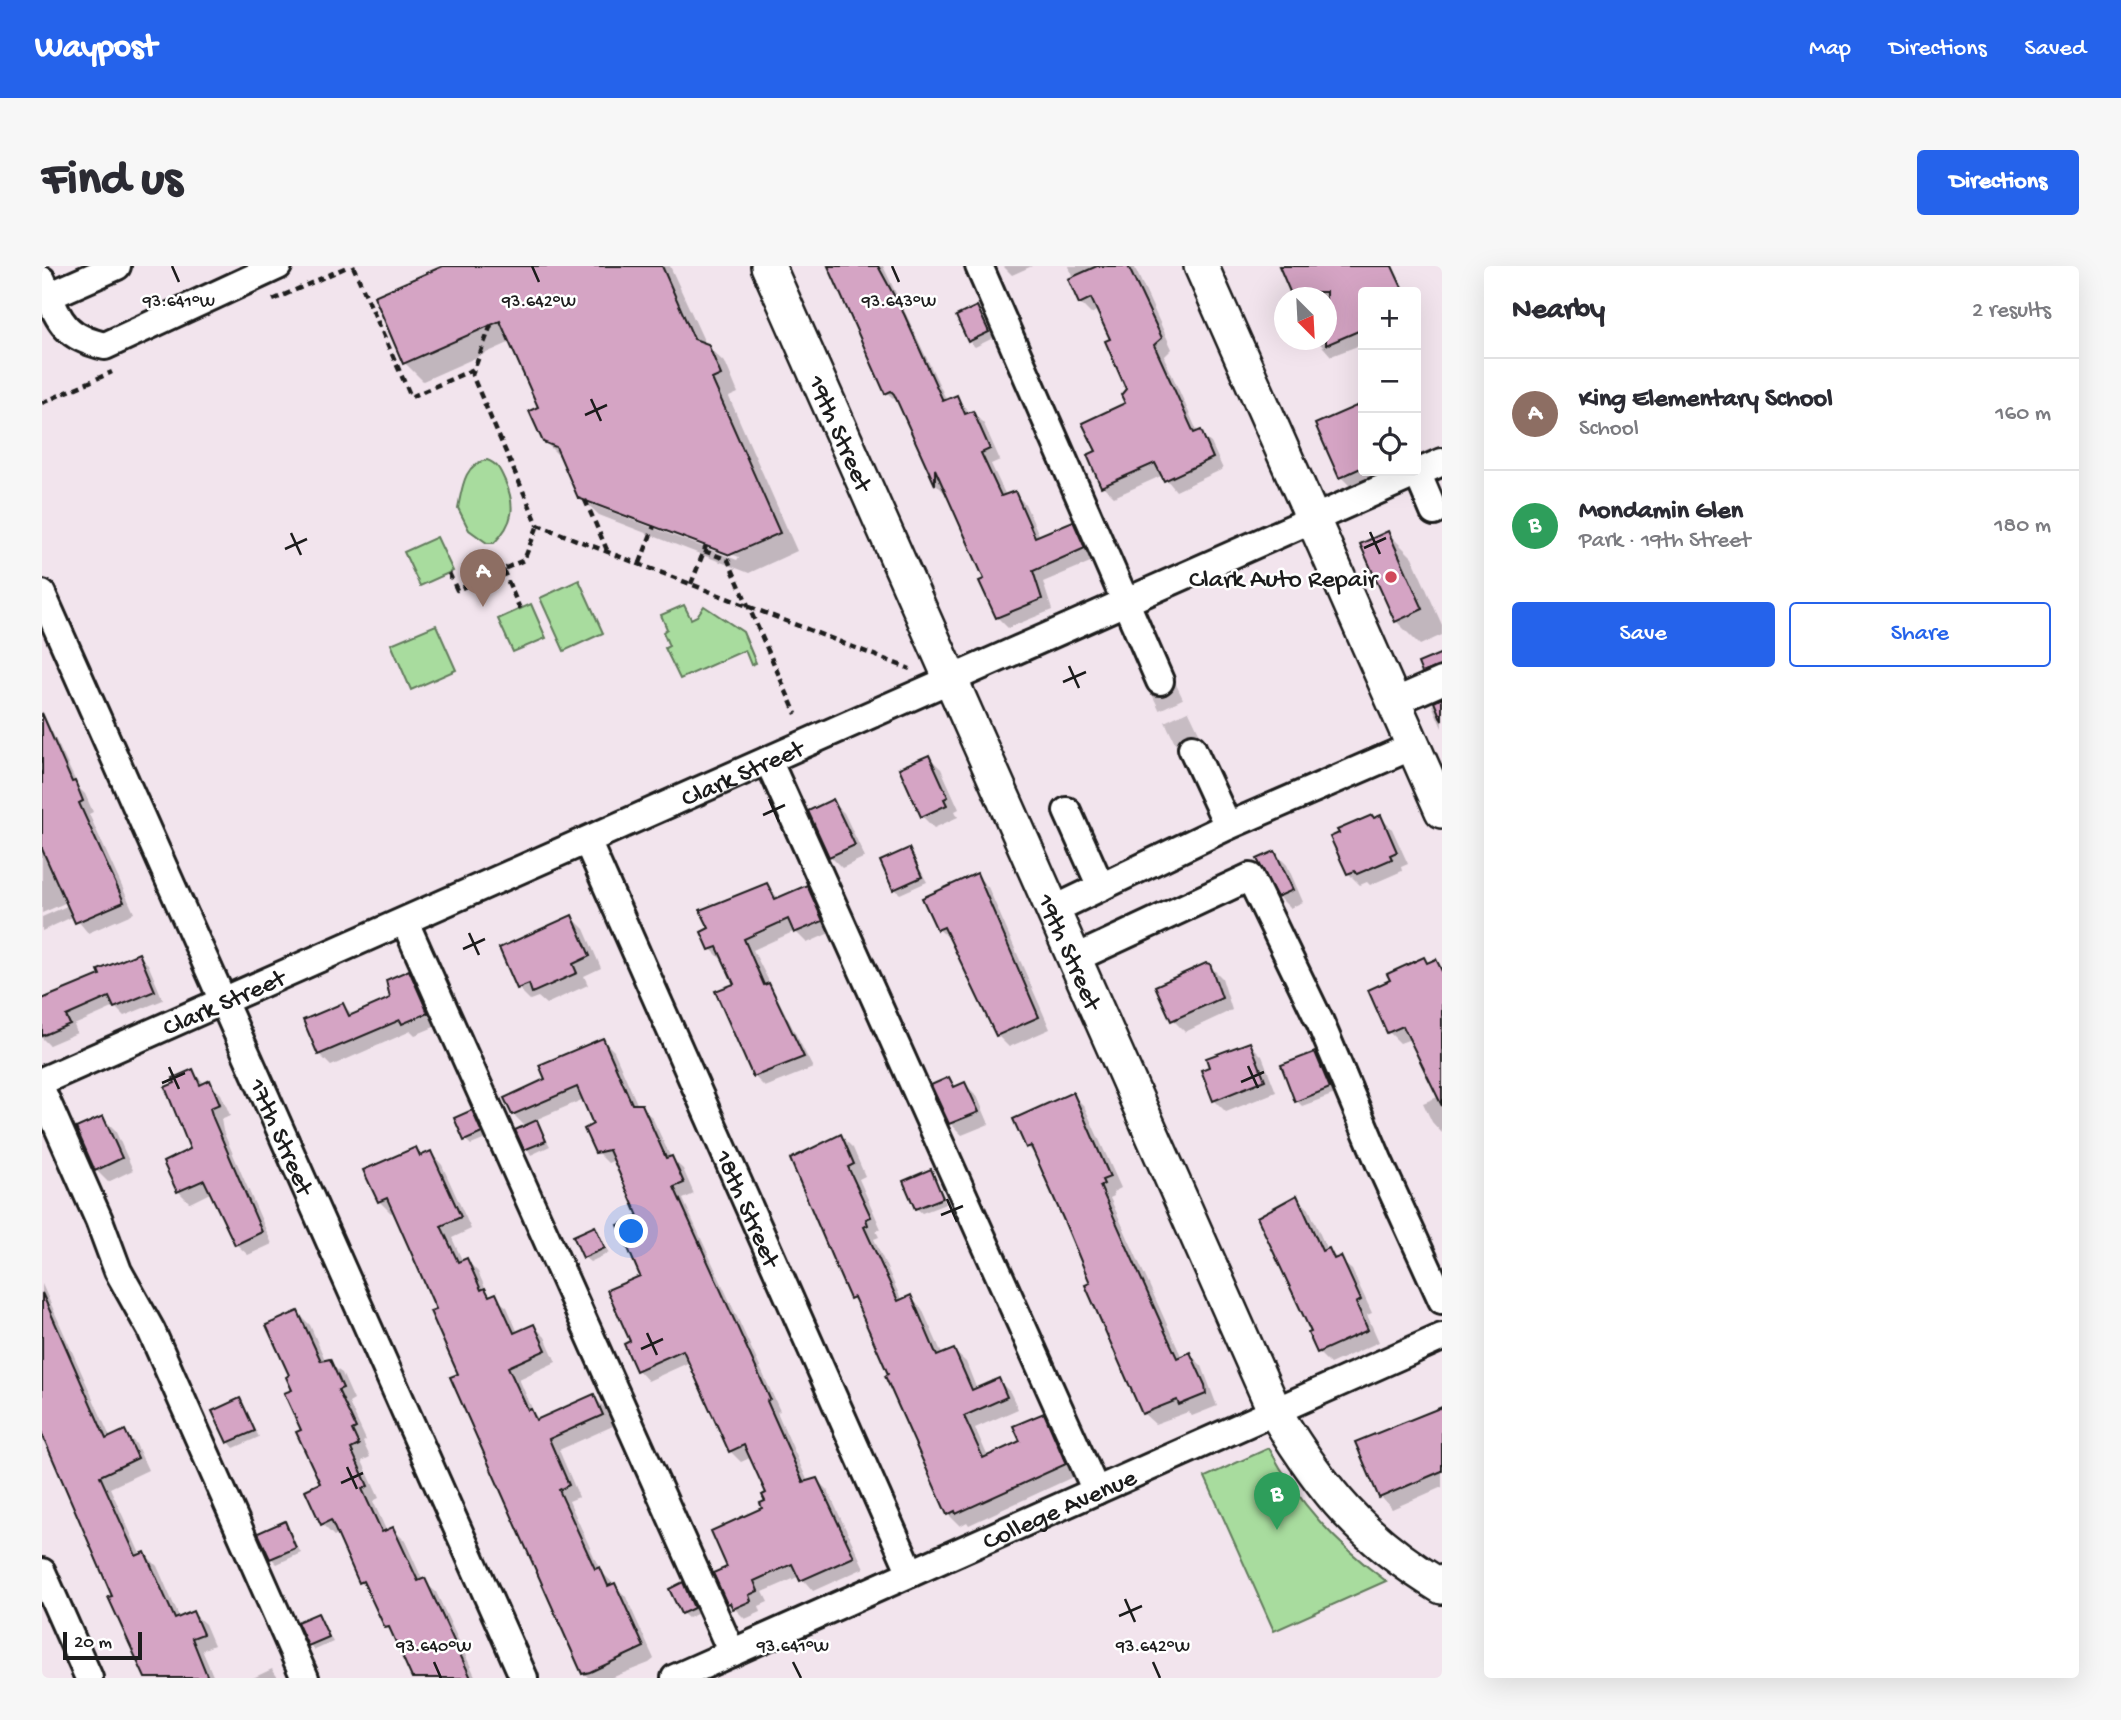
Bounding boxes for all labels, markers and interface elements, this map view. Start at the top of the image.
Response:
text: Waypost [35,30,157,68]
text: Map [1809,35,1851,64]
text: Directions [1889,35,1987,64]
text: Saved [2025,35,2086,64]
button: Directions [1917,150,2079,215]
text: Find us [42,153,182,211]
north arrow [1274,287,1337,350]
map controls [1358,287,1421,476]
button: + [1358,287,1421,350]
text: 93.641°W [142,292,215,313]
text: 93.642°W [501,292,576,313]
text: 93.643°W [861,292,936,313]
text: Nearby [1512,294,1605,329]
text: 2 results [1972,298,2051,325]
button: − [1358,350,1421,413]
street label: 19th Street [798,371,878,499]
text: King Elementary School [1579,385,1833,416]
text: A [1528,401,1542,428]
text: 160 m [1995,401,2051,428]
button: locate [1358,413,1421,476]
text: School [1579,416,1639,443]
text: Mondamin Glen [1579,497,1743,528]
text: B [1529,513,1541,540]
text: 180 m [1994,513,2051,540]
text: Park · 19th Street [1579,528,1750,555]
pin: A [460,549,506,607]
place label: Clark Auto Repair [1189,566,1380,597]
marker: Clark Auto Repair [1383,569,1399,585]
button: Save [1512,602,1775,667]
button: Share [1789,602,2051,667]
street label: Clark Street [677,734,812,816]
street label: 19th Street [1027,889,1107,1018]
street label: Clark Street [159,964,293,1046]
street label: 17th Street [239,1074,319,1203]
street label: 18th Street [705,1145,786,1275]
your location [614,1214,648,1248]
street label: College Avenue [979,1464,1143,1559]
pin: B [1254,1472,1300,1530]
scale bar [63,1629,142,1661]
text: 20 m [74,1632,112,1655]
text: 93.640°W [395,1637,472,1658]
text: 93.641°W [756,1637,829,1658]
text: 93.642°W [1115,1637,1190,1658]

